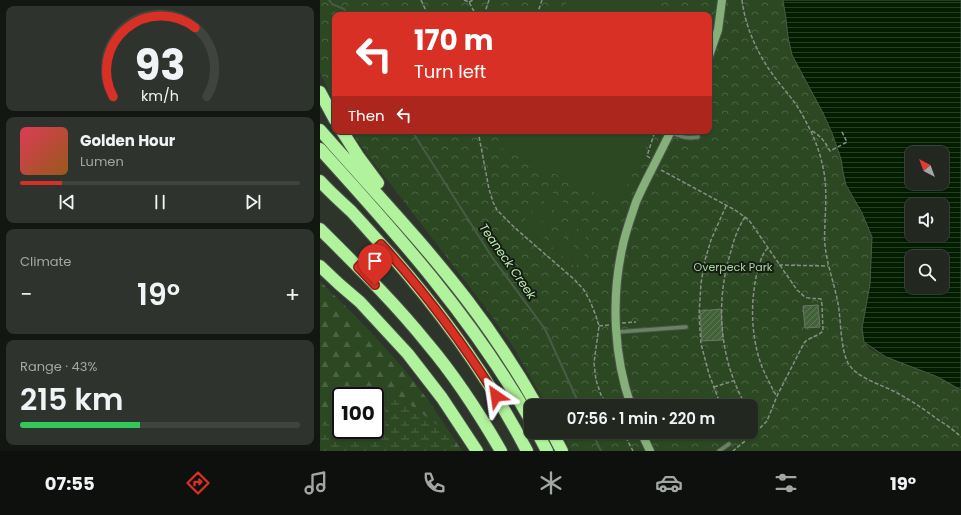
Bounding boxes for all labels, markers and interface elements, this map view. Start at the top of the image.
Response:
text: 170 m [414,21,493,60]
icon: left [348,28,400,80]
text: 93 [135,35,185,94]
text: Turn left [414,59,486,84]
text: km/h [141,85,179,105]
icon: left [393,104,415,126]
text: Then [348,105,385,126]
text: Golden Hour [80,130,175,151]
north arrow [905,146,949,190]
map controls [905,146,949,294]
text: Lumen [80,152,124,171]
icon: previous [56,191,78,213]
icon: pause [149,191,171,213]
icon: next [242,191,264,213]
button: sound [905,198,949,242]
water label: Teaneck Creek [476,220,541,303]
pin [358,244,392,285]
icon: arrive [364,250,386,272]
button: search [905,250,949,294]
text: Climate [20,252,71,271]
park label: Overpeck Park [694,259,773,275]
text: 19° [137,273,180,316]
text: − [20,279,32,310]
text: + [285,279,300,310]
text: Range · 43% [20,357,97,376]
position arrow [475,375,517,417]
text: 215 km [20,378,124,421]
speed limit sign: 100 [332,387,384,439]
text: 07:56 · 1 min · 220 m [567,408,715,429]
icon: directions [184,469,212,497]
icon: music [302,469,330,497]
icon: phone [420,469,448,497]
icon: climate [537,469,565,497]
icon: car [655,469,683,497]
icon: filters [772,469,800,497]
text: 07:55 [45,471,95,496]
text: 19° [890,471,916,496]

